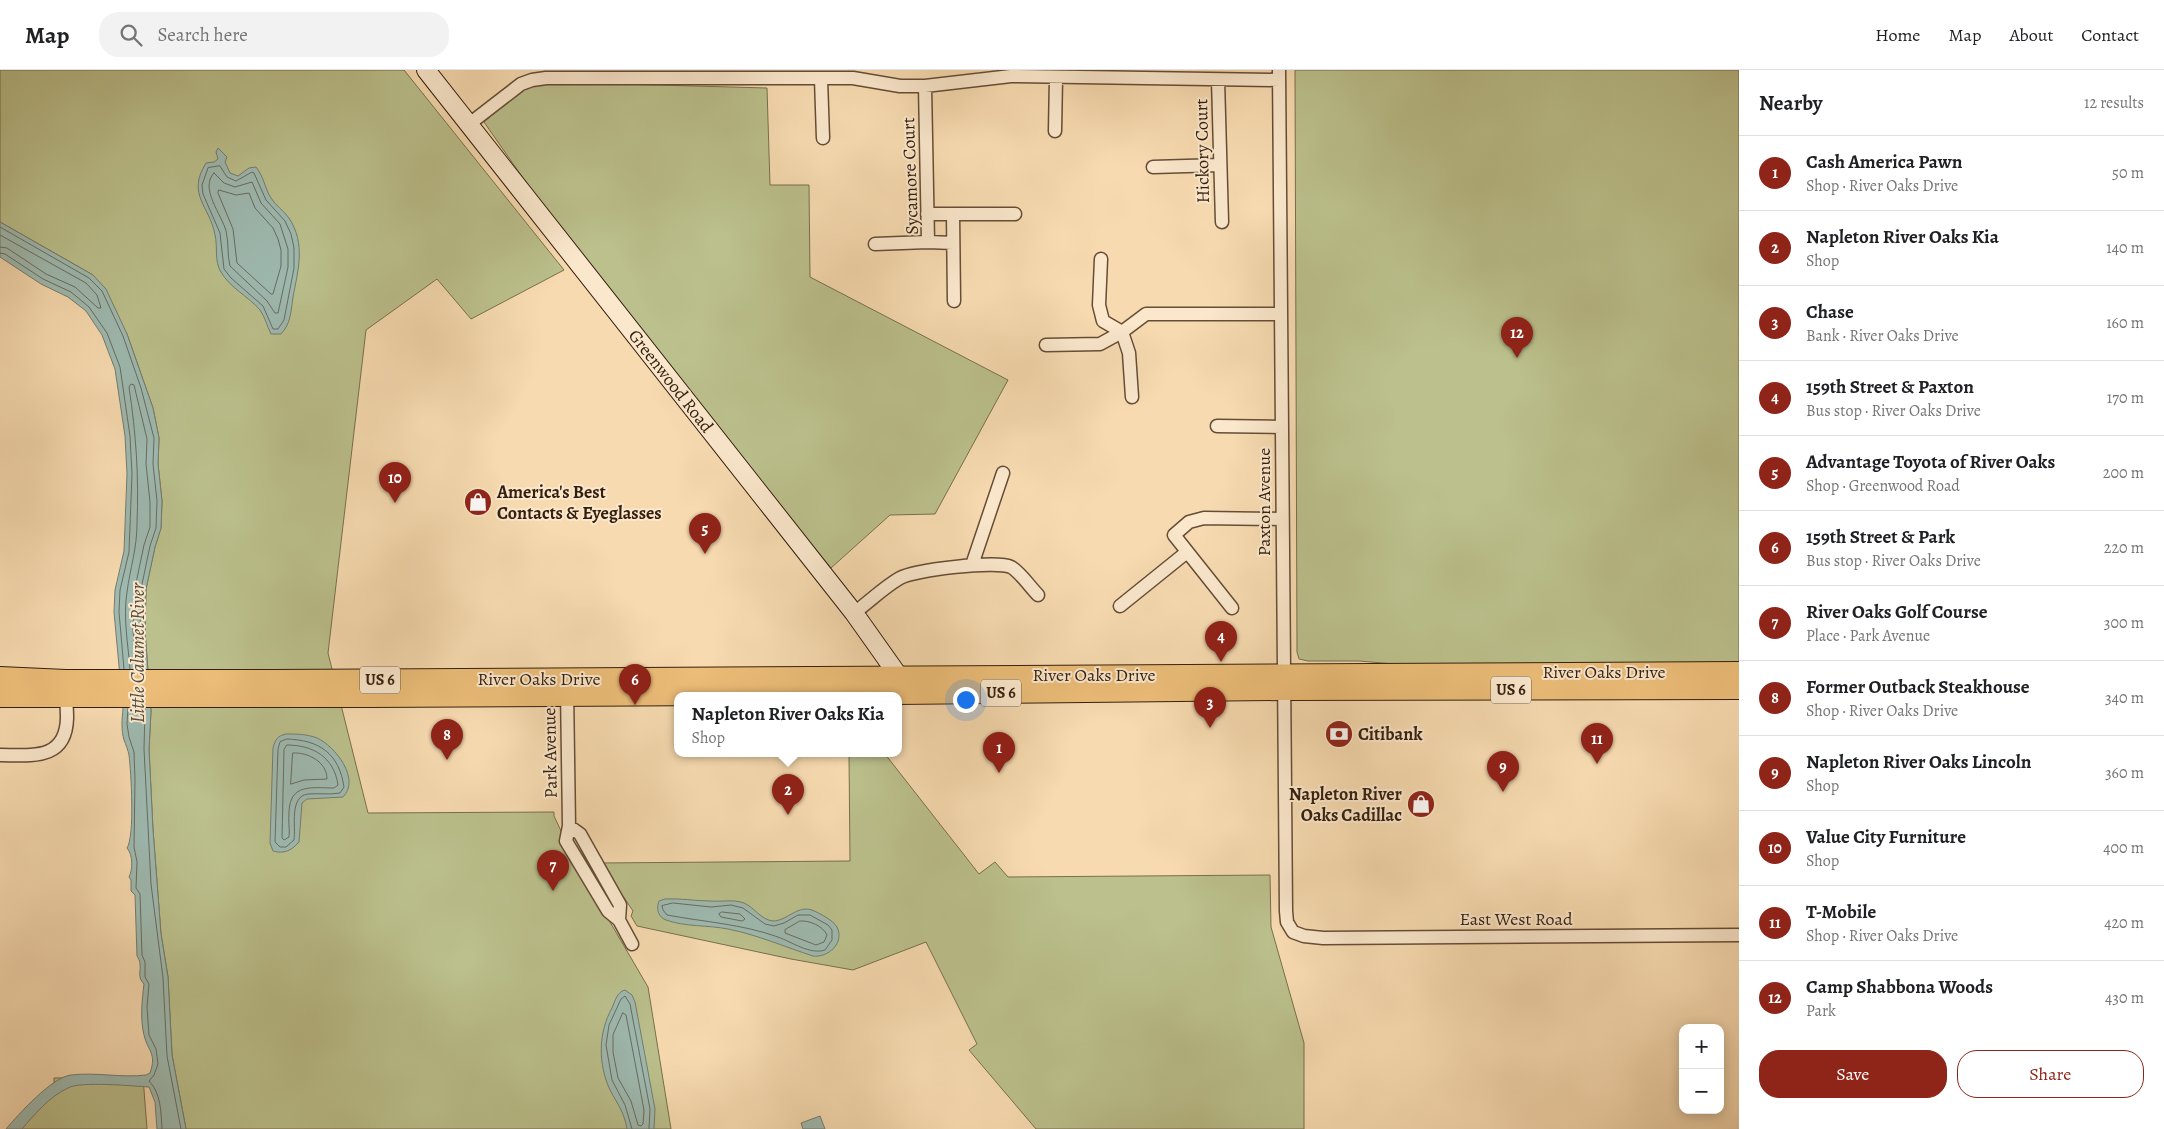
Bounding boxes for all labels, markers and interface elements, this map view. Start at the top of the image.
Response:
search box [99,12,449,57]
text: Map [25,19,69,51]
icon: search [117,21,145,49]
text: Search here [157,22,248,48]
text: Home [1875,23,1920,47]
text: Map [1948,23,1981,47]
text: About [2009,23,2053,47]
text: Contact [2081,23,2139,47]
text: Nearby [1759,89,1822,117]
text: 12 results [2084,92,2144,114]
street label: Hickory Court [1189,98,1215,204]
street label: Sycamore Court [896,117,924,235]
text: Cash America Pawn [1806,149,1962,175]
text: 1 [1772,162,1778,184]
text: 50 m [2112,162,2144,184]
text: Shop · River Oaks Drive [1806,175,1958,197]
text: Napleton River Oaks Kia [1806,224,1999,250]
text: 2 [1771,237,1779,259]
text: 140 m [2106,237,2144,259]
text: Shop [1806,250,1839,272]
text: Chase [1806,299,1854,325]
text: 3 [1772,312,1778,334]
text: 160 m [2106,312,2144,334]
pin: 12 [1501,317,1533,358]
street label: Greenwood Road [623,324,719,438]
text: Bank · River Oaks Drive [1806,325,1959,347]
text: 159th Street & Paxton [1806,374,1974,400]
text: 4 [1771,387,1779,409]
text: 170 m [2107,387,2144,409]
text: Bus stop · River Oaks Drive [1806,400,1981,422]
street label: Paxton Avenue [1252,448,1276,556]
text: Advantage Toyota of River Oaks [1806,449,2055,475]
pin: 10 [379,462,411,503]
text: 5 [1772,462,1778,484]
text: 200 m [2103,462,2144,484]
text: Shop · Greenwood Road [1806,475,1960,497]
place label: America's Best Contacts & Eyeglasses [496,480,662,525]
shop icon: America's Best Contacts & Eyeglasses [463,487,493,517]
pin: 5 [689,513,721,554]
text: 159th Street & Park [1806,524,1955,550]
text: 6 [1771,537,1779,559]
text: 220 m [2104,537,2144,559]
text: Bus stop · River Oaks Drive [1806,550,1981,572]
water label: Little Calumet River [125,582,151,723]
text: River Oaks Golf Course [1806,599,1988,625]
text: 7 [1772,612,1778,634]
text: 300 m [2104,612,2144,634]
pin: 4 [1205,621,1237,662]
text: Place · Park Avenue [1806,625,1930,647]
street label: River Oaks Drive [1542,660,1666,684]
street label: River Oaks Drive [1032,663,1156,687]
pin: 6 [619,664,651,705]
road number: US 6 [360,666,400,694]
street label: River Oaks Drive [477,667,601,691]
text: Former Outback Steakhouse [1806,674,2030,700]
road number: US 6 [1491,676,1531,704]
road number: US 6 [981,680,1021,706]
your location [953,687,979,713]
pin: 3 [1194,687,1226,728]
text: 8 [1771,687,1779,709]
text: 340 m [2105,687,2144,709]
popup [674,692,902,757]
text: Shop · River Oaks Drive [1806,700,1958,722]
text: Napleton River Oaks Kia [692,701,884,727]
street label: Park Avenue [537,707,563,799]
pin: 8 [431,719,463,760]
bank icon: Citibank [1324,719,1354,749]
place label: Citibank [1358,722,1423,746]
pin: 11 [1581,723,1613,764]
text: Shop [692,727,725,749]
pin: 1 [983,732,1015,773]
text: Napleton River Oaks Lincoln [1806,749,2031,775]
pin: 9 [1487,751,1519,792]
text: 9 [1771,762,1779,784]
text: 360 m [2105,762,2144,784]
pin: 2 [772,774,804,815]
text: Shop [1806,775,1839,797]
place label: Napleton River Oaks Cadillac [1289,782,1403,827]
shop icon: Napleton River Oaks Cadillac [1406,789,1436,819]
text: Value City Furniture [1806,824,1966,850]
text: 10 [1768,837,1782,859]
text: 400 m [2103,837,2144,859]
pin: 7 [537,850,569,891]
text: Shop [1806,850,1839,872]
text: T-Mobile [1806,899,1876,925]
street label: East West Road [1459,907,1573,931]
text: 11 [1769,912,1781,934]
text: 420 m [2104,912,2144,934]
text: Shop · River Oaks Drive [1806,925,1958,947]
text: Camp Shabbona Woods [1806,974,1993,1000]
text: 12 [1768,987,1782,1009]
text: 430 m [2105,987,2144,1009]
text: Park [1806,1000,1836,1022]
map controls [1679,1024,1724,1114]
button: + [1679,1024,1724,1069]
button: Save [1759,1050,1947,1098]
button: Share [1957,1050,2144,1098]
button: − [1679,1069,1724,1114]

